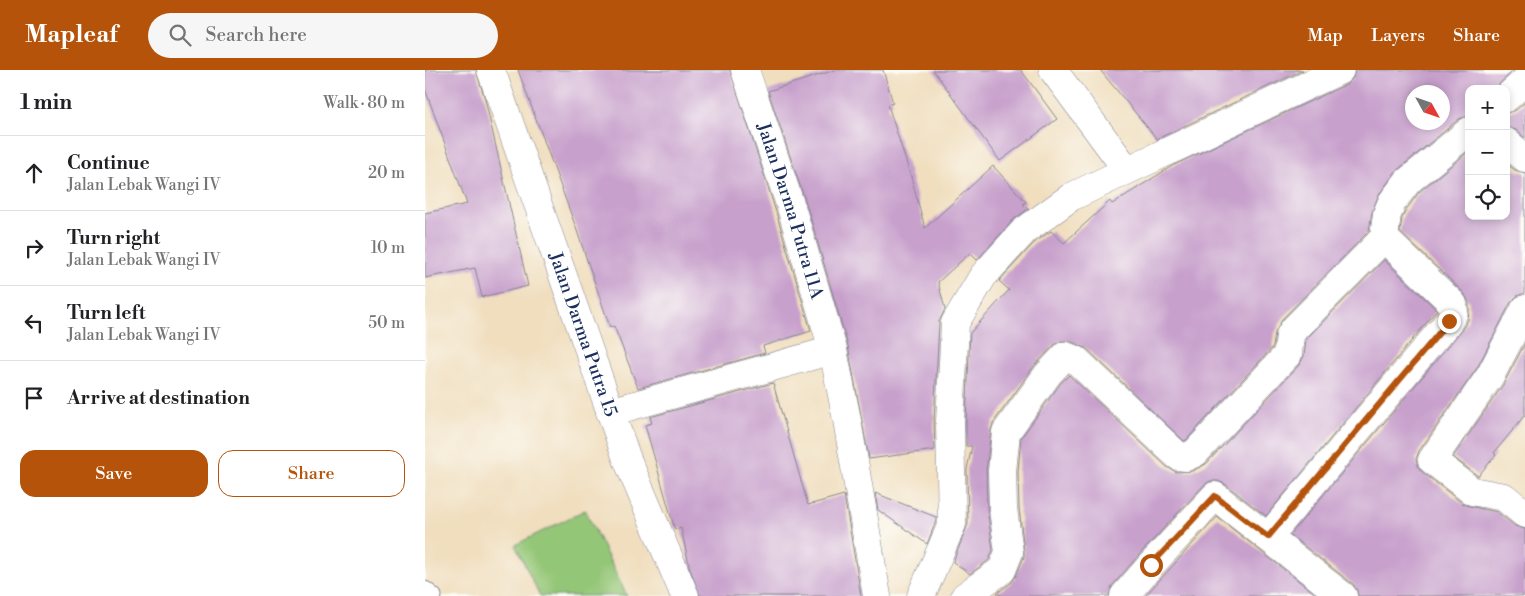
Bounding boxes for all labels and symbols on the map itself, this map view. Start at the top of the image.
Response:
north arrow [1405,85,1450,130]
street label: Jalan Darma Putra 11A [752,119,829,302]
street label: Jalan Darma Putra 15 [544,248,623,420]
route end [1438,310,1461,333]
route start [1140,554,1163,577]

